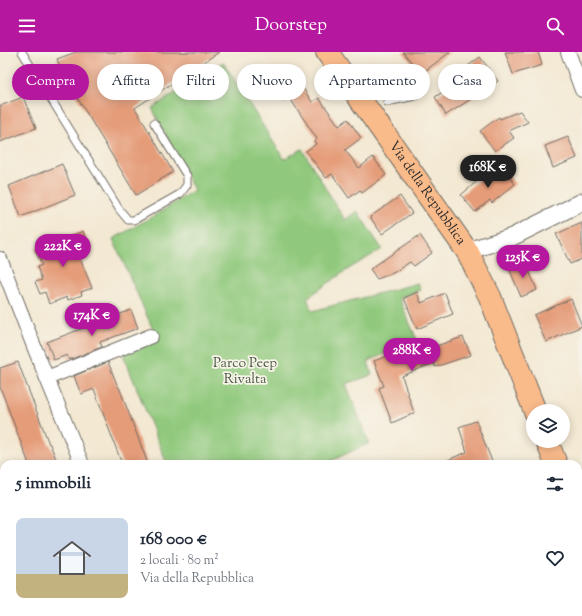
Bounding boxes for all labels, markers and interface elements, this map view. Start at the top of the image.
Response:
text: Doorstep [255,13,327,39]
icon: menu [16,15,38,37]
icon: search [544,15,566,37]
chip: Compra [12,64,89,100]
chip: Affitta [97,64,164,100]
chip: Filtri [172,64,229,100]
chip: Nuovo [237,64,306,100]
chip: Appartamento [314,64,430,100]
chip: Casa [438,64,496,100]
street label: Via della Repubblica [383,137,470,250]
pin: 168K € [455,155,521,189]
text: 168K € [469,159,507,177]
pin: 222K € [30,234,96,268]
text: 222K € [44,238,82,256]
pin: 125K € [490,245,556,279]
text: 125K € [505,249,541,267]
pin: 174K € [59,303,125,337]
text: 174K € [74,307,110,325]
pin: 288K € [379,338,445,372]
text: 288K € [392,342,432,360]
park label: Parco Peep Rivalta [213,354,277,390]
map controls [526,404,570,448]
button: layers [526,404,570,448]
text: 5 immobili [16,472,91,496]
icon: filters [544,473,566,495]
text: 168 000 € [140,528,207,552]
icon: home [48,534,96,582]
icon: heart [544,547,566,569]
text: 2 locali · 80 m² [140,552,219,570]
text: Via della Repubblica [140,570,254,588]

